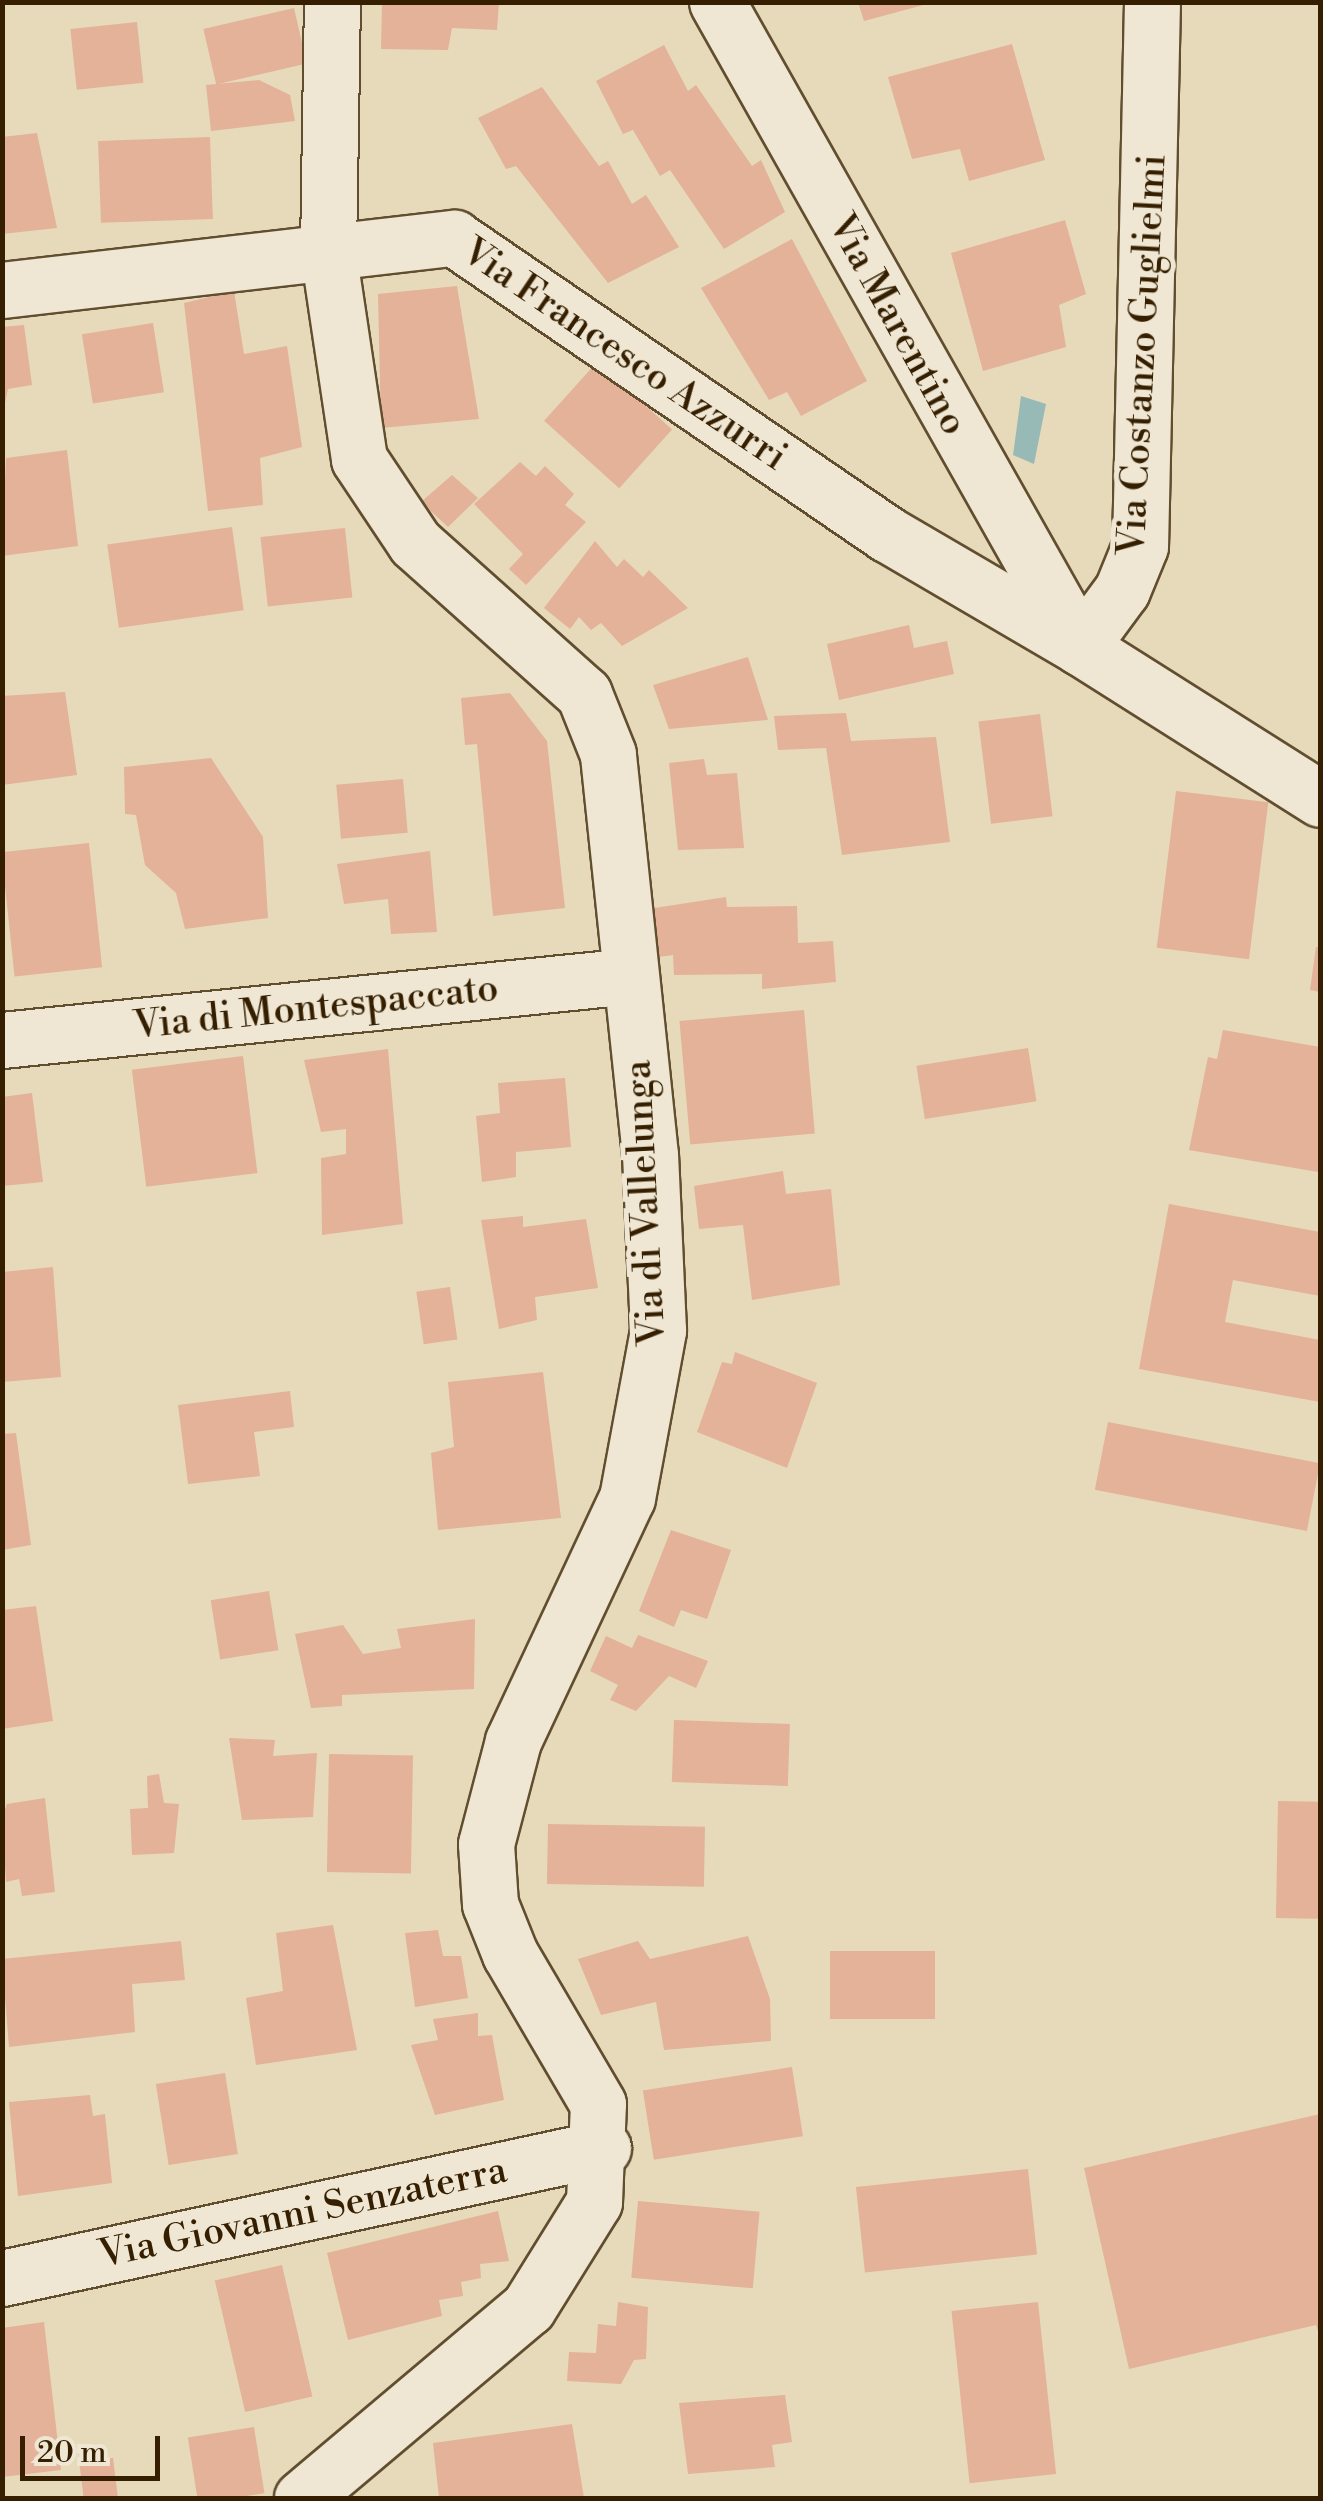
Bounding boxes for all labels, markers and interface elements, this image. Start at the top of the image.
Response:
street label: Via Costanzo Guglielmi [1110,153,1176,557]
street label: Via Marentino [818,207,976,443]
street label: Via Francesco Azzurri [453,229,795,481]
street label: Via di Montespaccato [131,966,501,1050]
street label: Via di Vallelunga [616,1059,676,1347]
street label: Via Giovanni Senzaterra [95,2148,511,2278]
scale bar [25,2416,165,2478]
text: 20 m [37,2434,106,2472]

